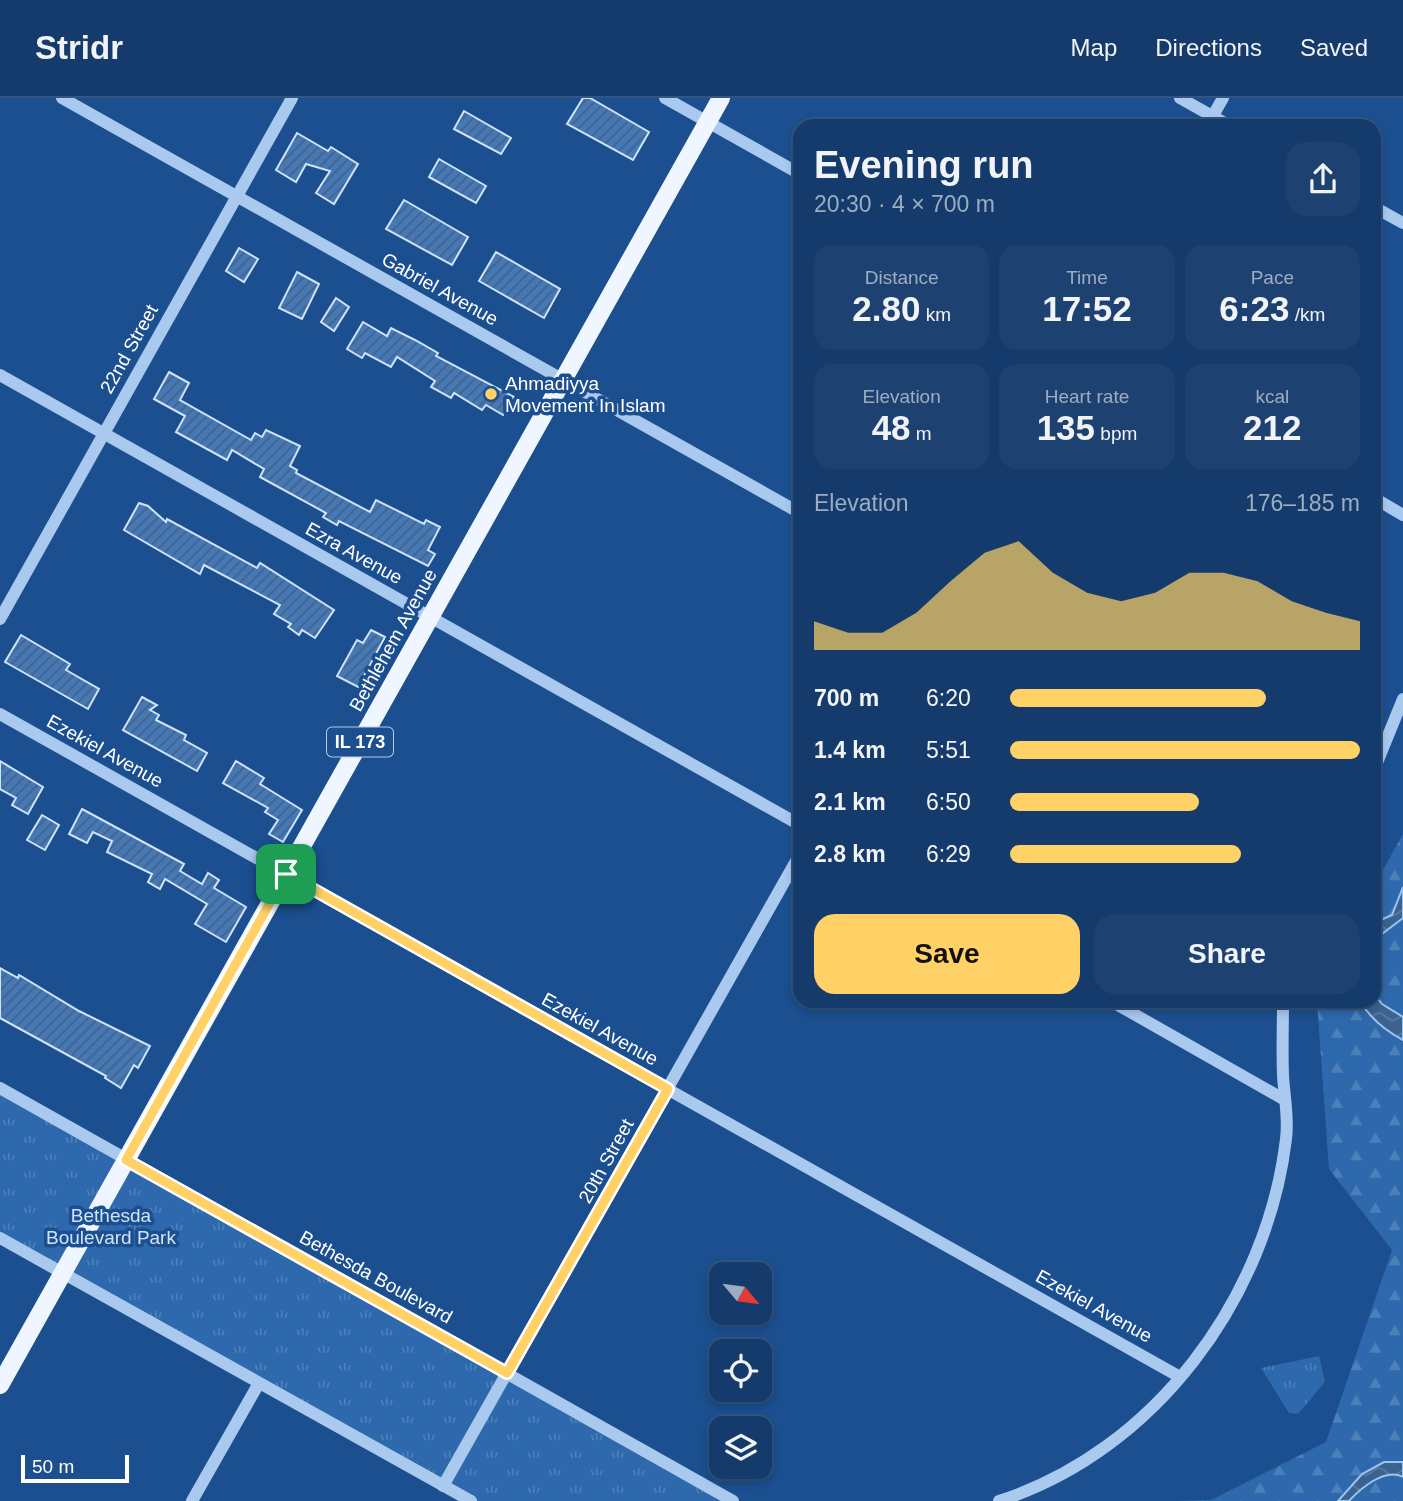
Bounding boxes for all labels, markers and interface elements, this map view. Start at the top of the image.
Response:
text: Stridr [35,29,123,66]
text: Map [1071,34,1117,61]
text: Directions [1155,34,1262,61]
text: Saved [1300,34,1368,61]
button: share [1286,142,1360,216]
text: Evening run [814,144,1034,186]
text: 20:30 · 4 × 700 m [814,191,995,217]
street label: Gabriel Avenue [378,248,502,330]
text: Distance [865,267,939,288]
text: Time [1066,267,1108,288]
text: Pace [1251,267,1294,288]
text: 2.80 [852,289,920,328]
text: 17:52 [1042,289,1132,328]
text: 6:23 [1219,289,1289,328]
street label: 22nd Street [96,300,162,397]
text: km [920,304,951,325]
text: /km [1289,304,1325,325]
place label: Ahmadiyya Movement In Islam [505,373,666,416]
marker: Ahmadiyya Movement In Islam [483,386,499,402]
text: Elevation [863,386,941,407]
text: Heart rate [1045,386,1129,407]
text: kcal [1255,386,1289,407]
text: 48 [872,408,911,447]
text: 135 [1037,408,1095,447]
text: 212 [1243,408,1302,447]
text: m [911,423,932,444]
text: bpm [1095,423,1137,444]
text: Elevation [814,490,909,516]
text: 176–185 m [1245,490,1360,516]
street label: Ezra Avenue [302,518,406,588]
street label: Bethlehem Avenue [345,565,441,715]
text: 700 m [814,685,879,711]
text: 6:20 [926,685,971,711]
street label: Ezekiel Avenue [43,710,167,792]
road number: IL 173 [327,728,393,756]
text: 1.4 km [814,737,886,763]
text: 5:51 [926,737,971,763]
text: 2.1 km [814,789,886,815]
text: 6:50 [926,789,971,815]
text: 2.8 km [814,841,886,867]
text: 6:29 [926,841,971,867]
pin [256,844,316,904]
icon: arrive [267,855,305,893]
button: Save [814,914,1080,994]
button: Share [1094,914,1360,994]
street label: Ezekiel Avenue [538,988,662,1070]
street label: 20th Street [574,1115,638,1207]
park label: Bethesda Boulevard Park [46,1205,176,1248]
street label: Bethesda Boulevard [296,1226,456,1328]
north arrow [709,1262,772,1325]
map controls [709,1262,772,1479]
street label: Ezekiel Avenue [1032,1265,1156,1347]
button: locate [709,1339,772,1402]
button: layers [709,1416,772,1479]
scale bar [21,1452,130,1484]
text: 50 m [32,1456,74,1477]

